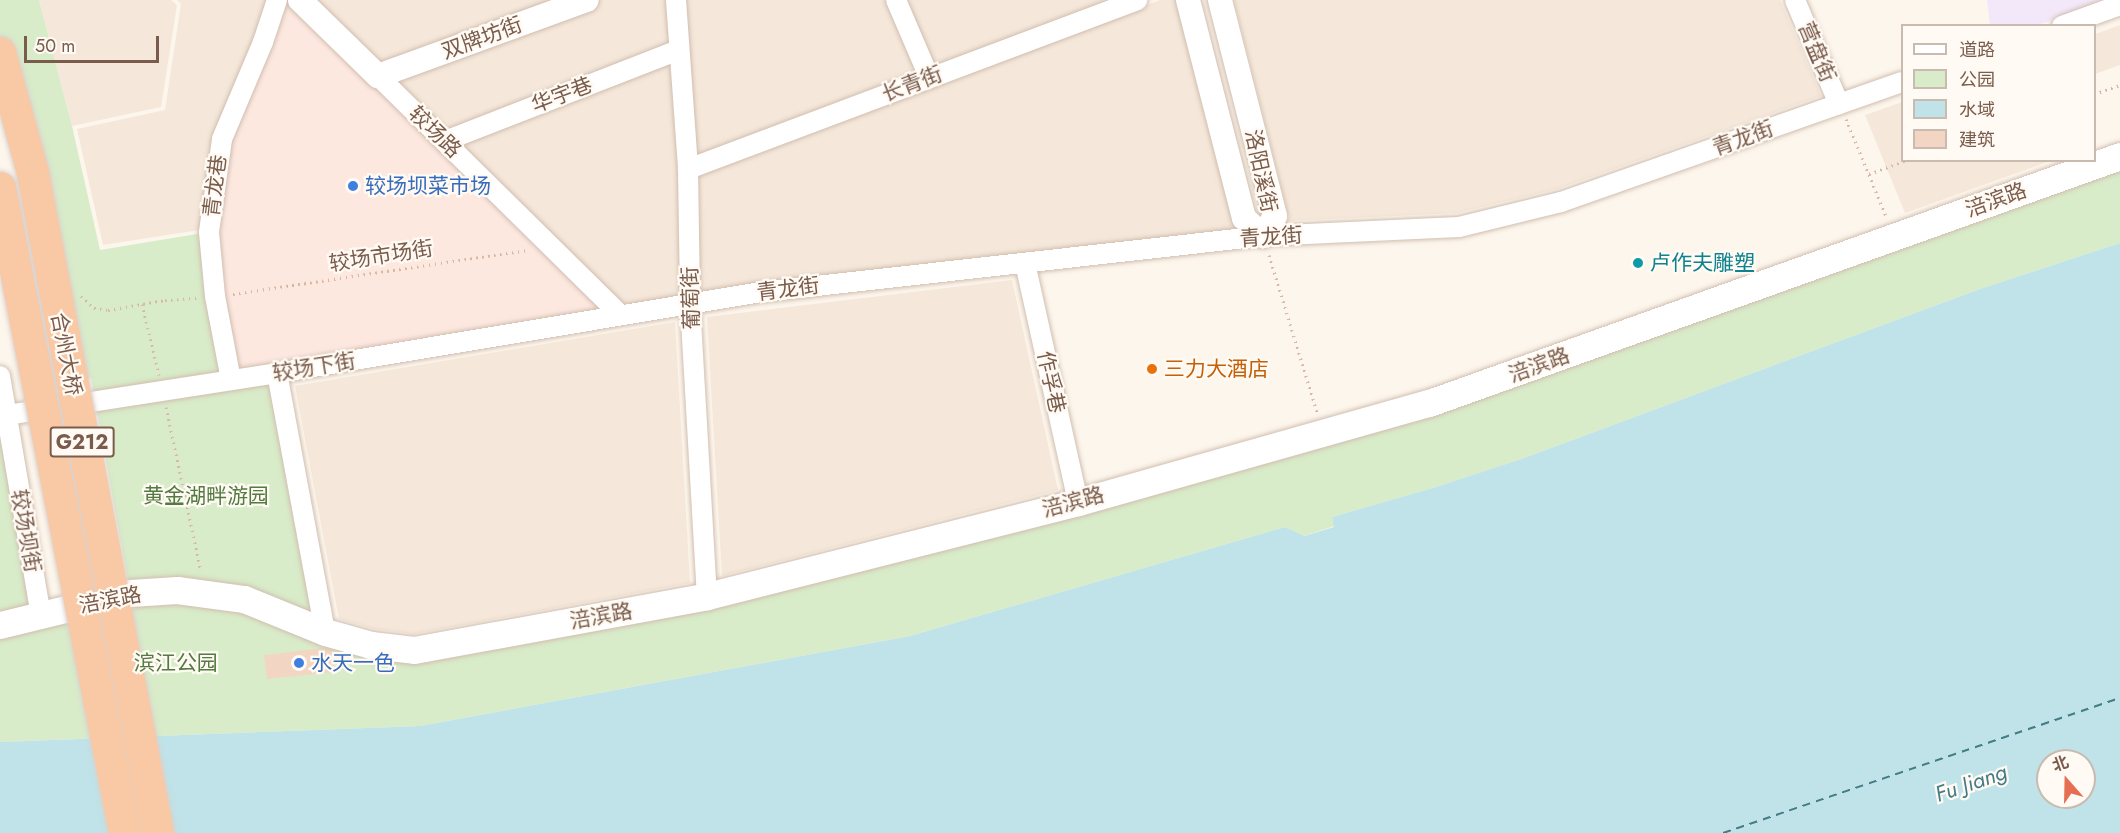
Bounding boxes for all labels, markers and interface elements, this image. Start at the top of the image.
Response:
street label: 双牌坊街 [438,12,526,64]
street label: 营盘街 [1793,18,1841,86]
scale bar [27,24,162,62]
legend [1901,24,2096,162]
text: 50 m [35,33,75,59]
text: 道路 [1959,37,1995,63]
street label: 长青街 [878,61,946,107]
text: 公园 [1959,67,1995,93]
street label: 华宇巷 [528,72,596,118]
text: 水域 [1959,97,1995,123]
street label: 较场路 [404,101,466,163]
street label: 青龙街 [1709,115,1777,161]
street label: 洛阳溪街 [1240,127,1282,215]
text: 建筑 [1959,127,1995,153]
street label: 青龙巷 [199,153,231,219]
place label: 较场坝菜市场 [365,173,491,199]
street label: 涪滨路 [1962,177,2030,223]
marker: 较场坝菜市场 [346,179,360,193]
street label: 青龙街 [1239,222,1303,252]
street label: 较场市场街 [327,235,435,277]
place label: 卢作夫雕塑 [1650,250,1755,276]
marker: 卢作夫雕塑 [1631,256,1645,270]
street label: 葡萄街 [677,266,705,330]
street label: 青龙街 [755,273,821,305]
street label: 合州大桥 [46,310,86,398]
street label: 涪滨路 [1505,342,1573,388]
street label: 较场下街 [271,348,357,386]
street label: 作孚巷 [1032,349,1070,415]
place label: 三力大酒店 [1164,356,1269,382]
marker: 三力大酒店 [1145,362,1159,376]
road number: G212 [49,425,115,459]
street label: 涪滨路 [1039,482,1107,522]
park label: 黄金湖畔游园 [143,483,269,509]
street label: 较场坝街 [6,487,46,575]
street label: 涪滨路 [77,582,143,618]
street label: 涪滨路 [568,598,634,634]
park label: 滨江公园 [134,650,218,676]
place label: 水天一色 [311,650,395,676]
marker: 水天一色 [292,656,306,670]
north arrow [2036,749,2096,809]
text: 北 [2049,750,2072,777]
water label: Fu Jiang [1932,758,2010,808]

